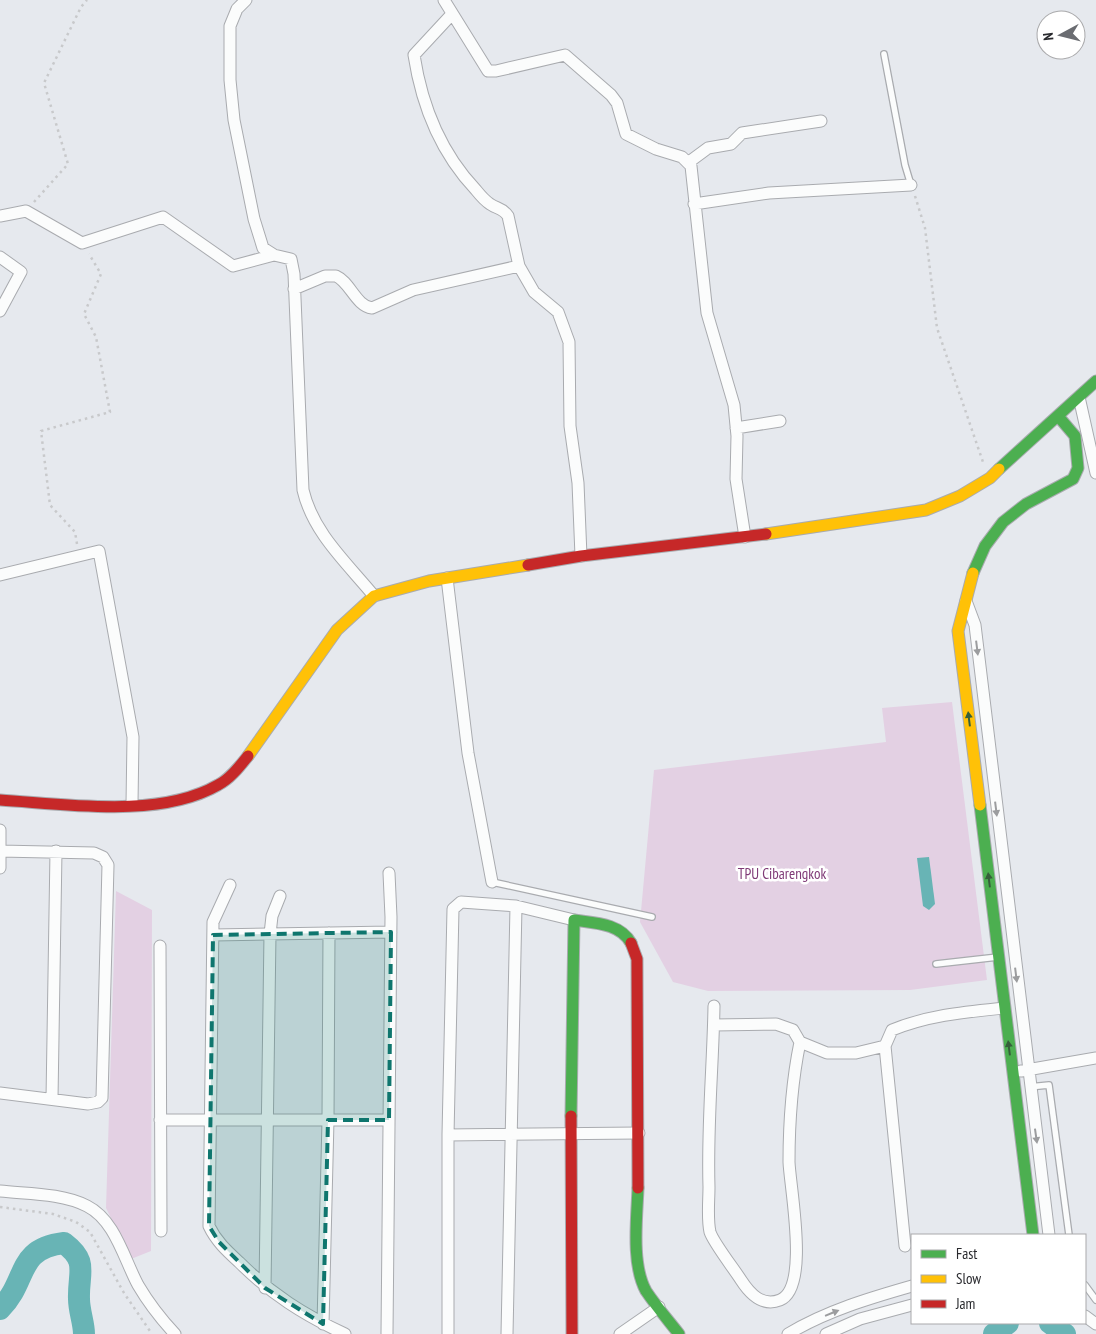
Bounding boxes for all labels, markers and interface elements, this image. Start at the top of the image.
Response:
north arrow [1036,10,1086,60]
text: N [1039,32,1057,41]
one-way arrow [973,640,981,656]
one-way arrow [965,711,973,727]
one-way arrow [992,802,1000,818]
park label: TPU Cibarengkok [738,864,826,883]
one-way arrow [985,872,993,888]
one-way arrow [1012,967,1020,983]
one-way arrow [1005,1040,1013,1056]
one-way arrow [1032,1128,1040,1144]
legend [911,1234,1086,1324]
text: Fast [956,1244,977,1263]
text: Slow [956,1269,981,1288]
text: Jam [955,1294,975,1313]
one-way arrow [824,1309,839,1316]

